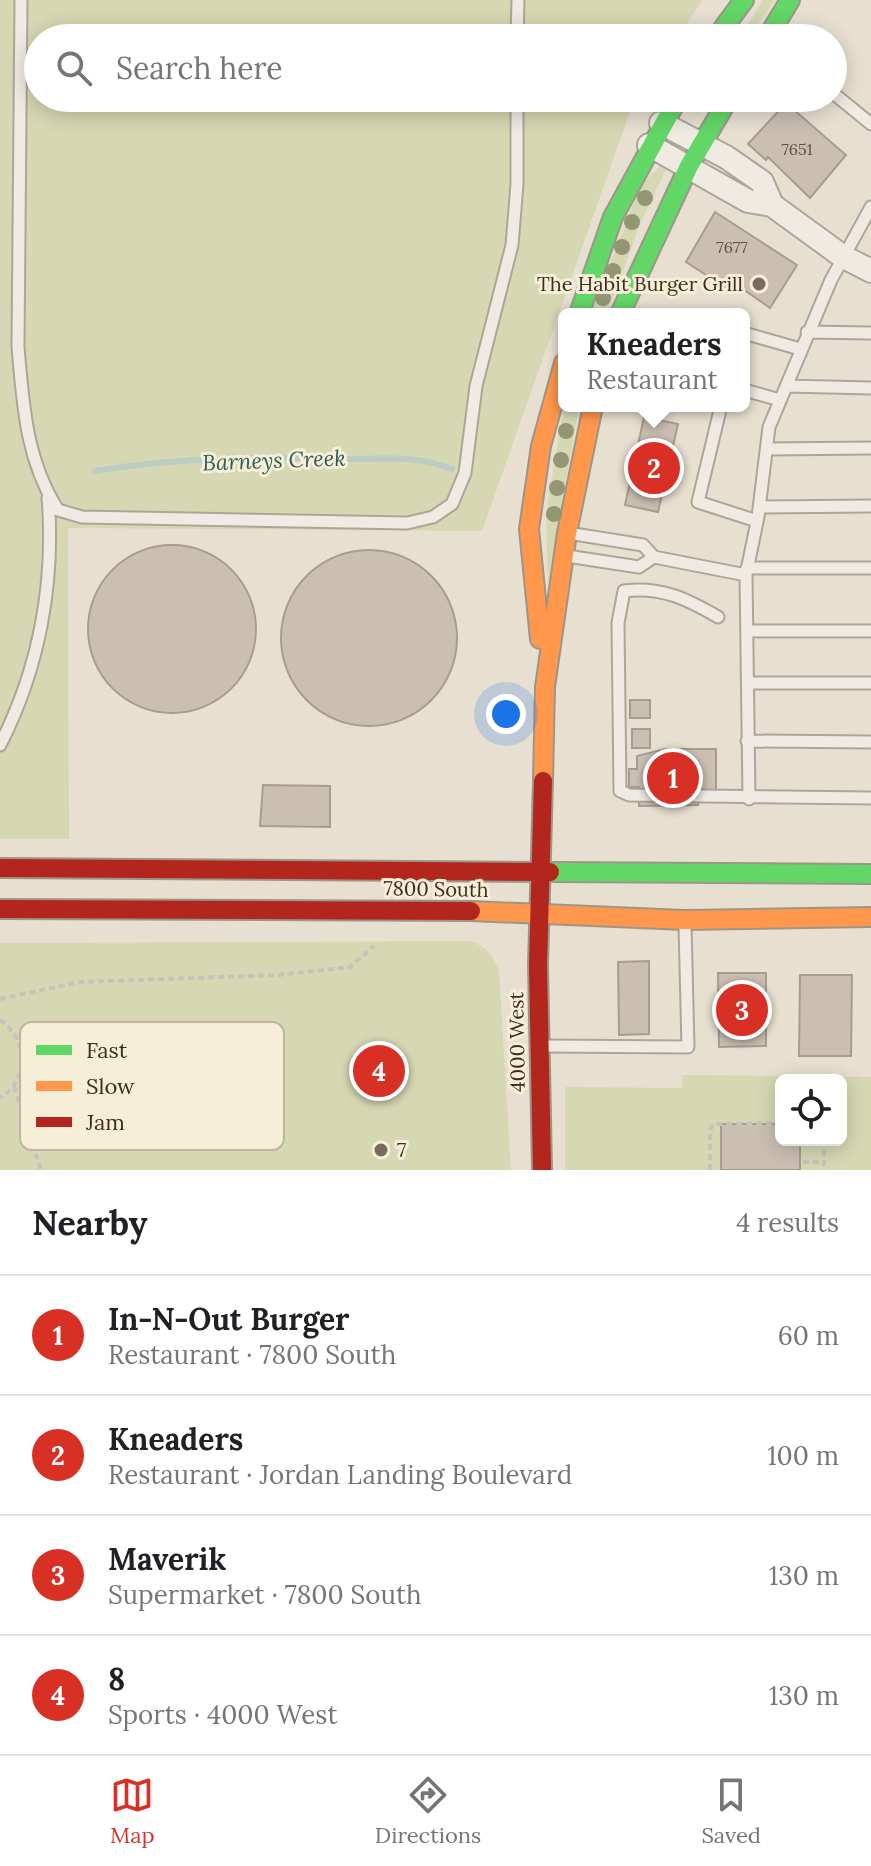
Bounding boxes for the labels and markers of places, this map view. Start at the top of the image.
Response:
place label: The Habit Burger Grill [537,271,743,296]
marker: The Habit Burger Grill [750,275,768,293]
pin: 2 [628,438,680,498]
pin: 1 [647,748,699,808]
pin: 3 [716,980,768,1040]
pin: 4 [353,1041,405,1101]
place label: 7 [397,1137,406,1162]
marker: 7 [372,1141,390,1159]

